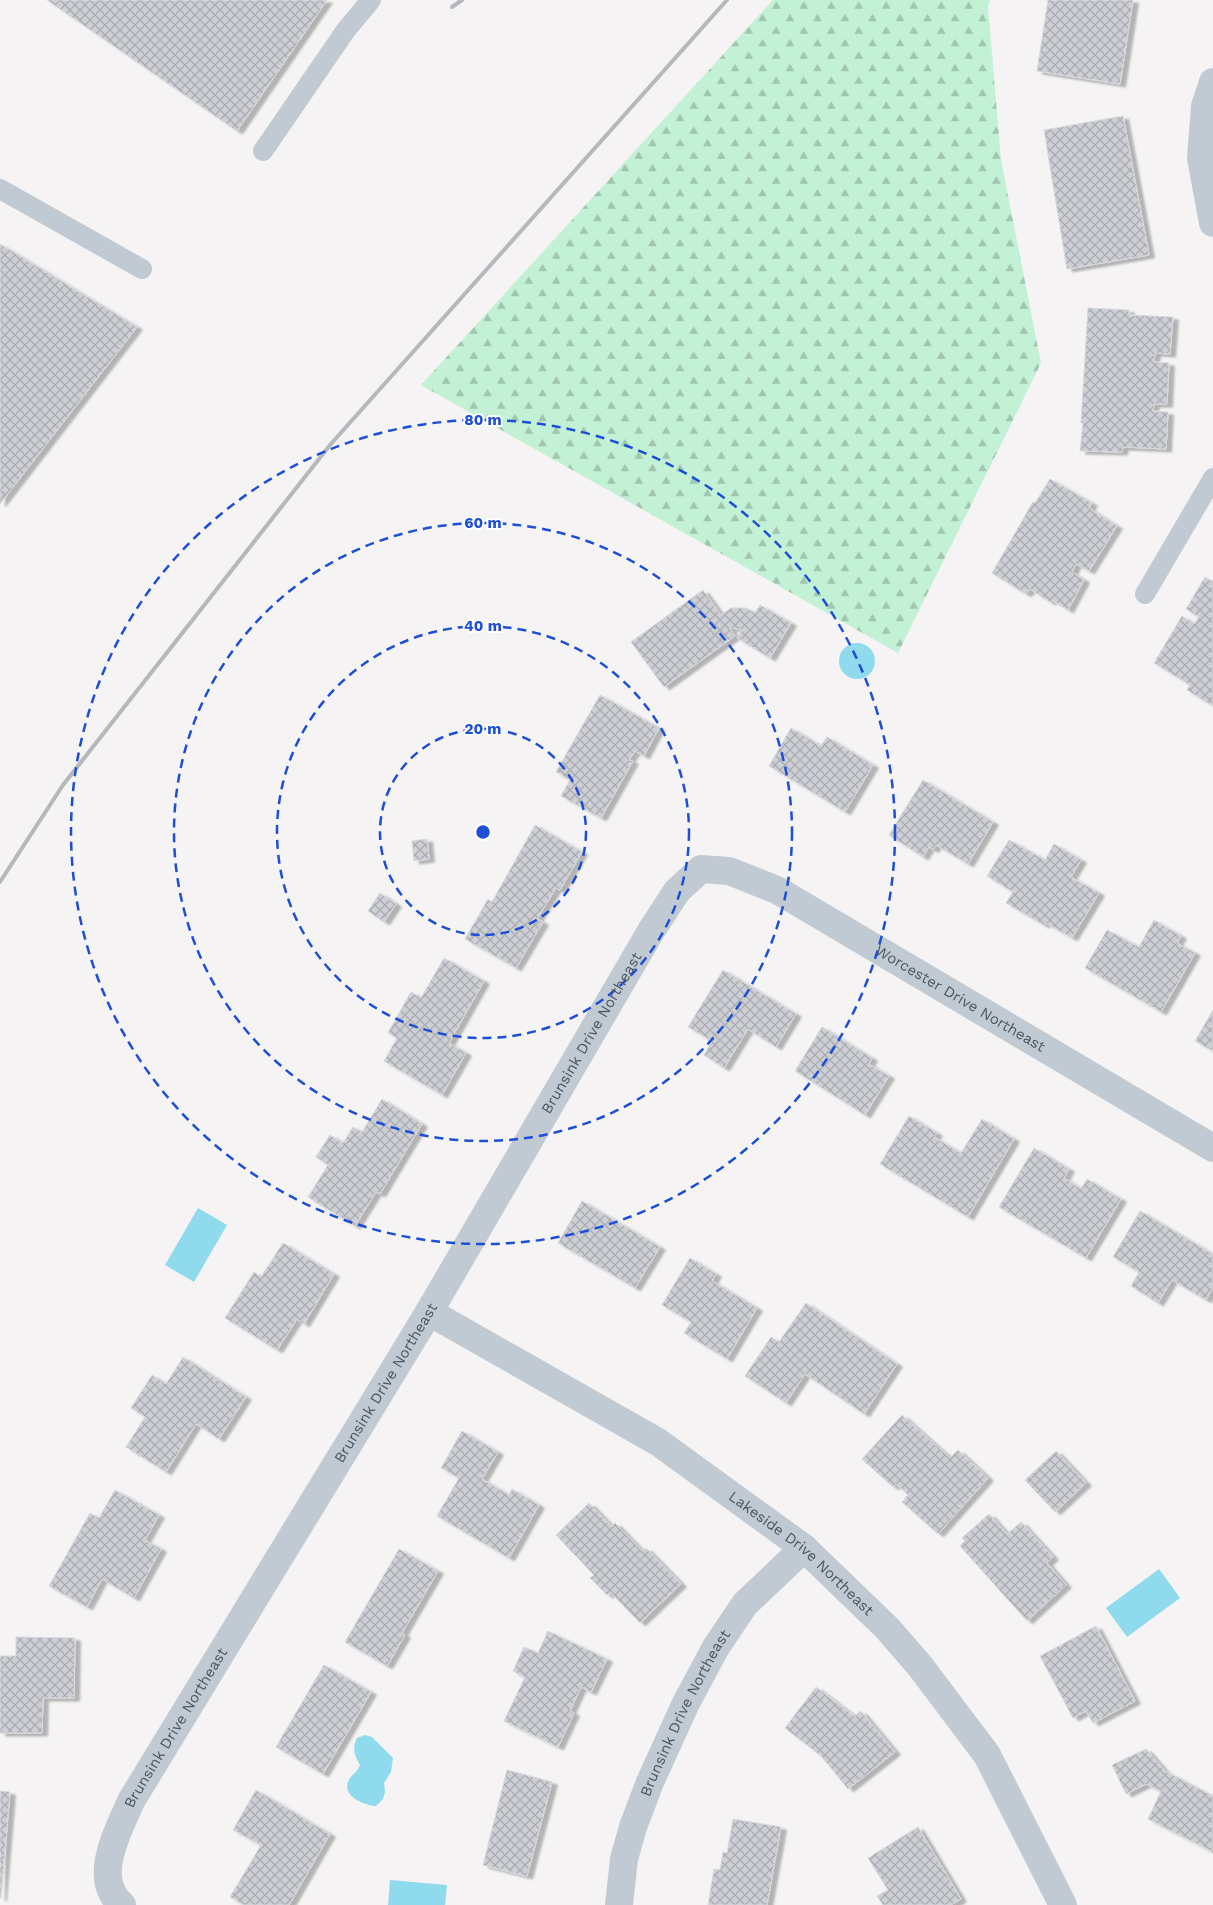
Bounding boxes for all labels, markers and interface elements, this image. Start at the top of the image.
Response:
text: 80 m [464,411,502,429]
text: 60 m [464,514,502,532]
text: 40 m [464,617,502,635]
text: 20 m [464,720,502,738]
centre of rings [474,823,492,841]
street label: Worcester Drive Northeast [872,941,1049,1056]
street label: Brunsink Drive Northeast [537,948,646,1117]
street label: Brunsink Drive Northeast [330,1299,442,1466]
street label: Lakeside Drive Northeast [725,1487,878,1620]
street label: Brunsink Drive Northeast [636,1626,734,1799]
street label: Brunsink Drive Northeast [120,1644,231,1810]

